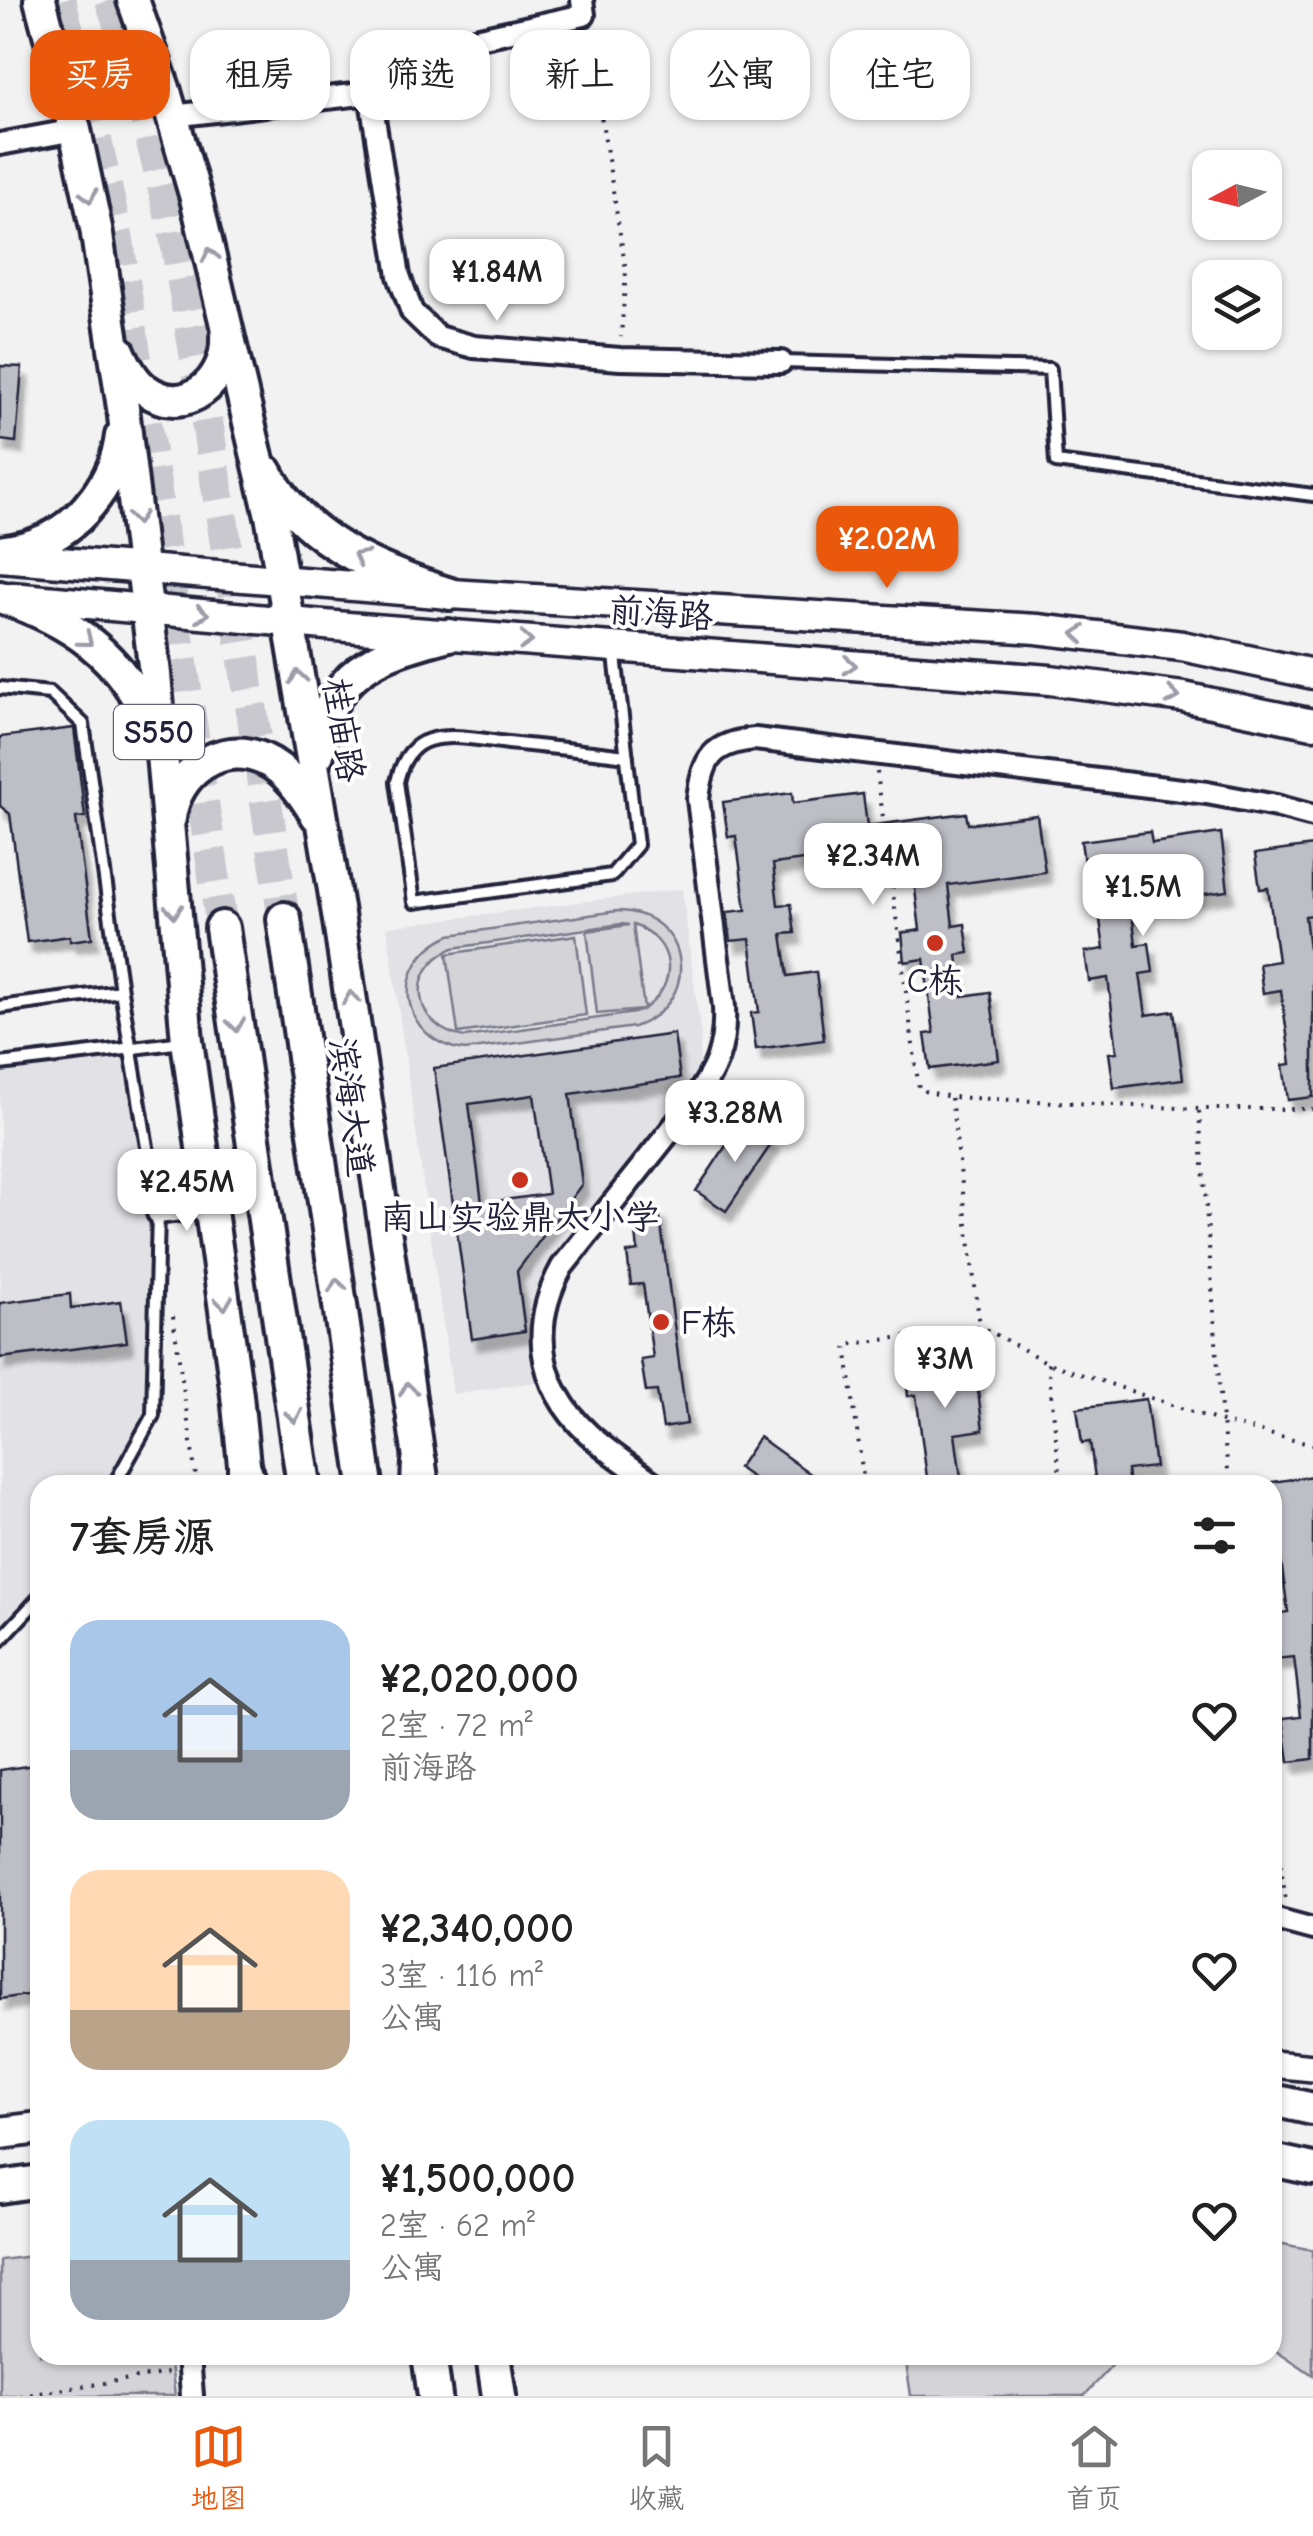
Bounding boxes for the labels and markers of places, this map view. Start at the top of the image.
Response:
pin: ¥1.84M [416,239,578,324]
pin: ¥2.02M [806,506,968,591]
pin: ¥2.34M [792,823,954,908]
pin: ¥1.5M [1073,854,1213,939]
marker: C栋 [924,932,946,954]
place label: C栋 [907,960,963,1001]
pin: ¥3.28M [654,1080,816,1165]
pin: ¥2.45M [106,1149,268,1234]
marker: 南山实验鼎太小学 [509,1169,531,1191]
place label: 南山实验鼎太小学 [380,1197,660,1238]
place label: F栋 [681,1302,736,1343]
marker: F栋 [650,1311,672,1333]
pin: ¥3M [897,1326,993,1411]

